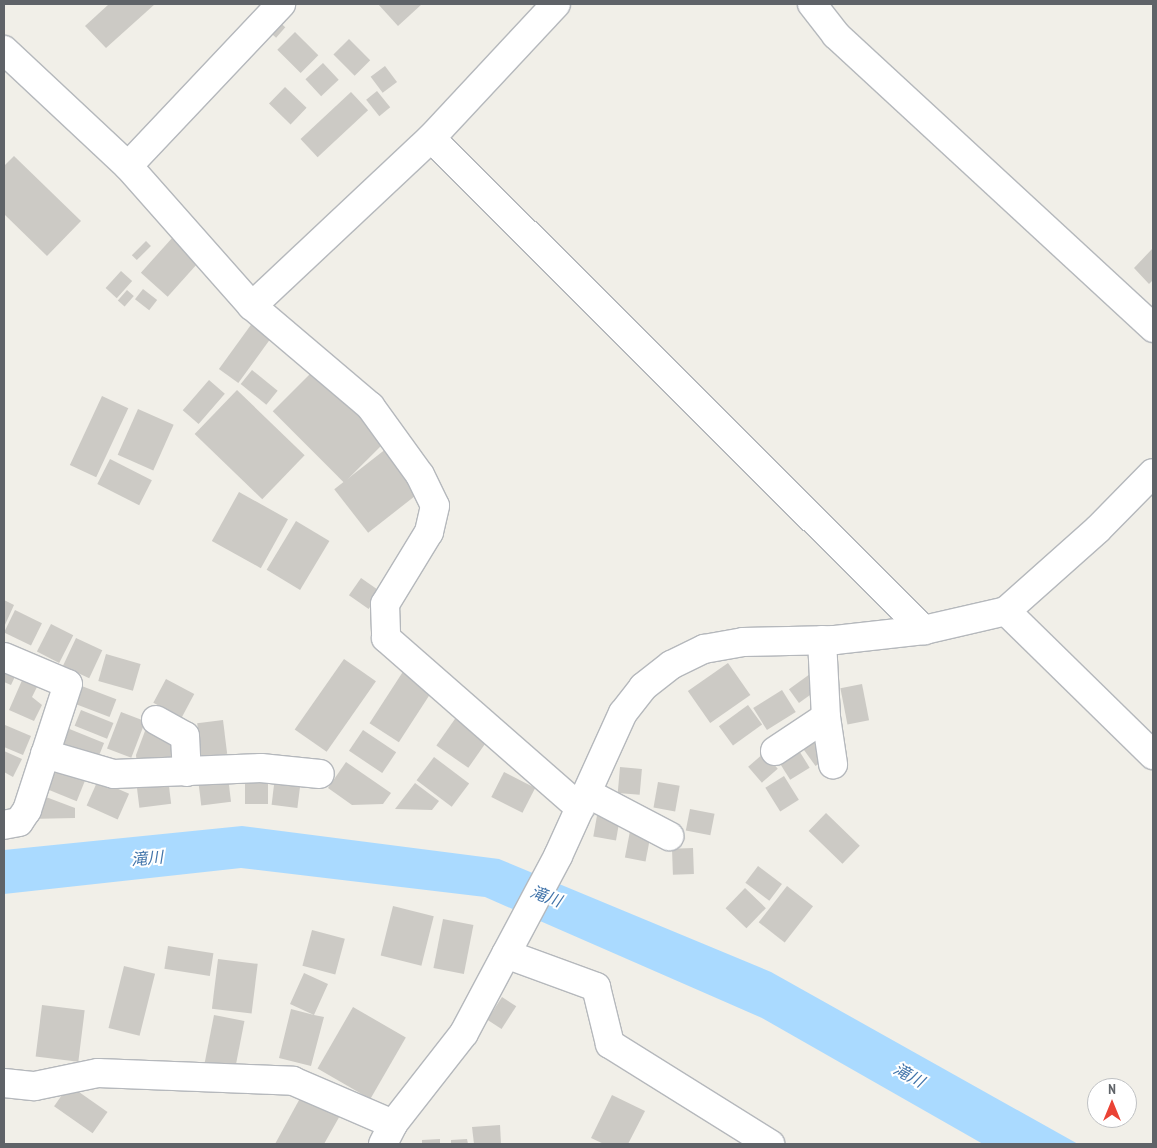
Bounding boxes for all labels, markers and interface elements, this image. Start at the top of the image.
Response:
water label: 滝川 [130,847,164,869]
water label: 滝川 [528,882,564,910]
water label: 滝川 [890,1059,928,1091]
north arrow [1087,1078,1137,1128]
text: N [1108,1080,1116,1098]

